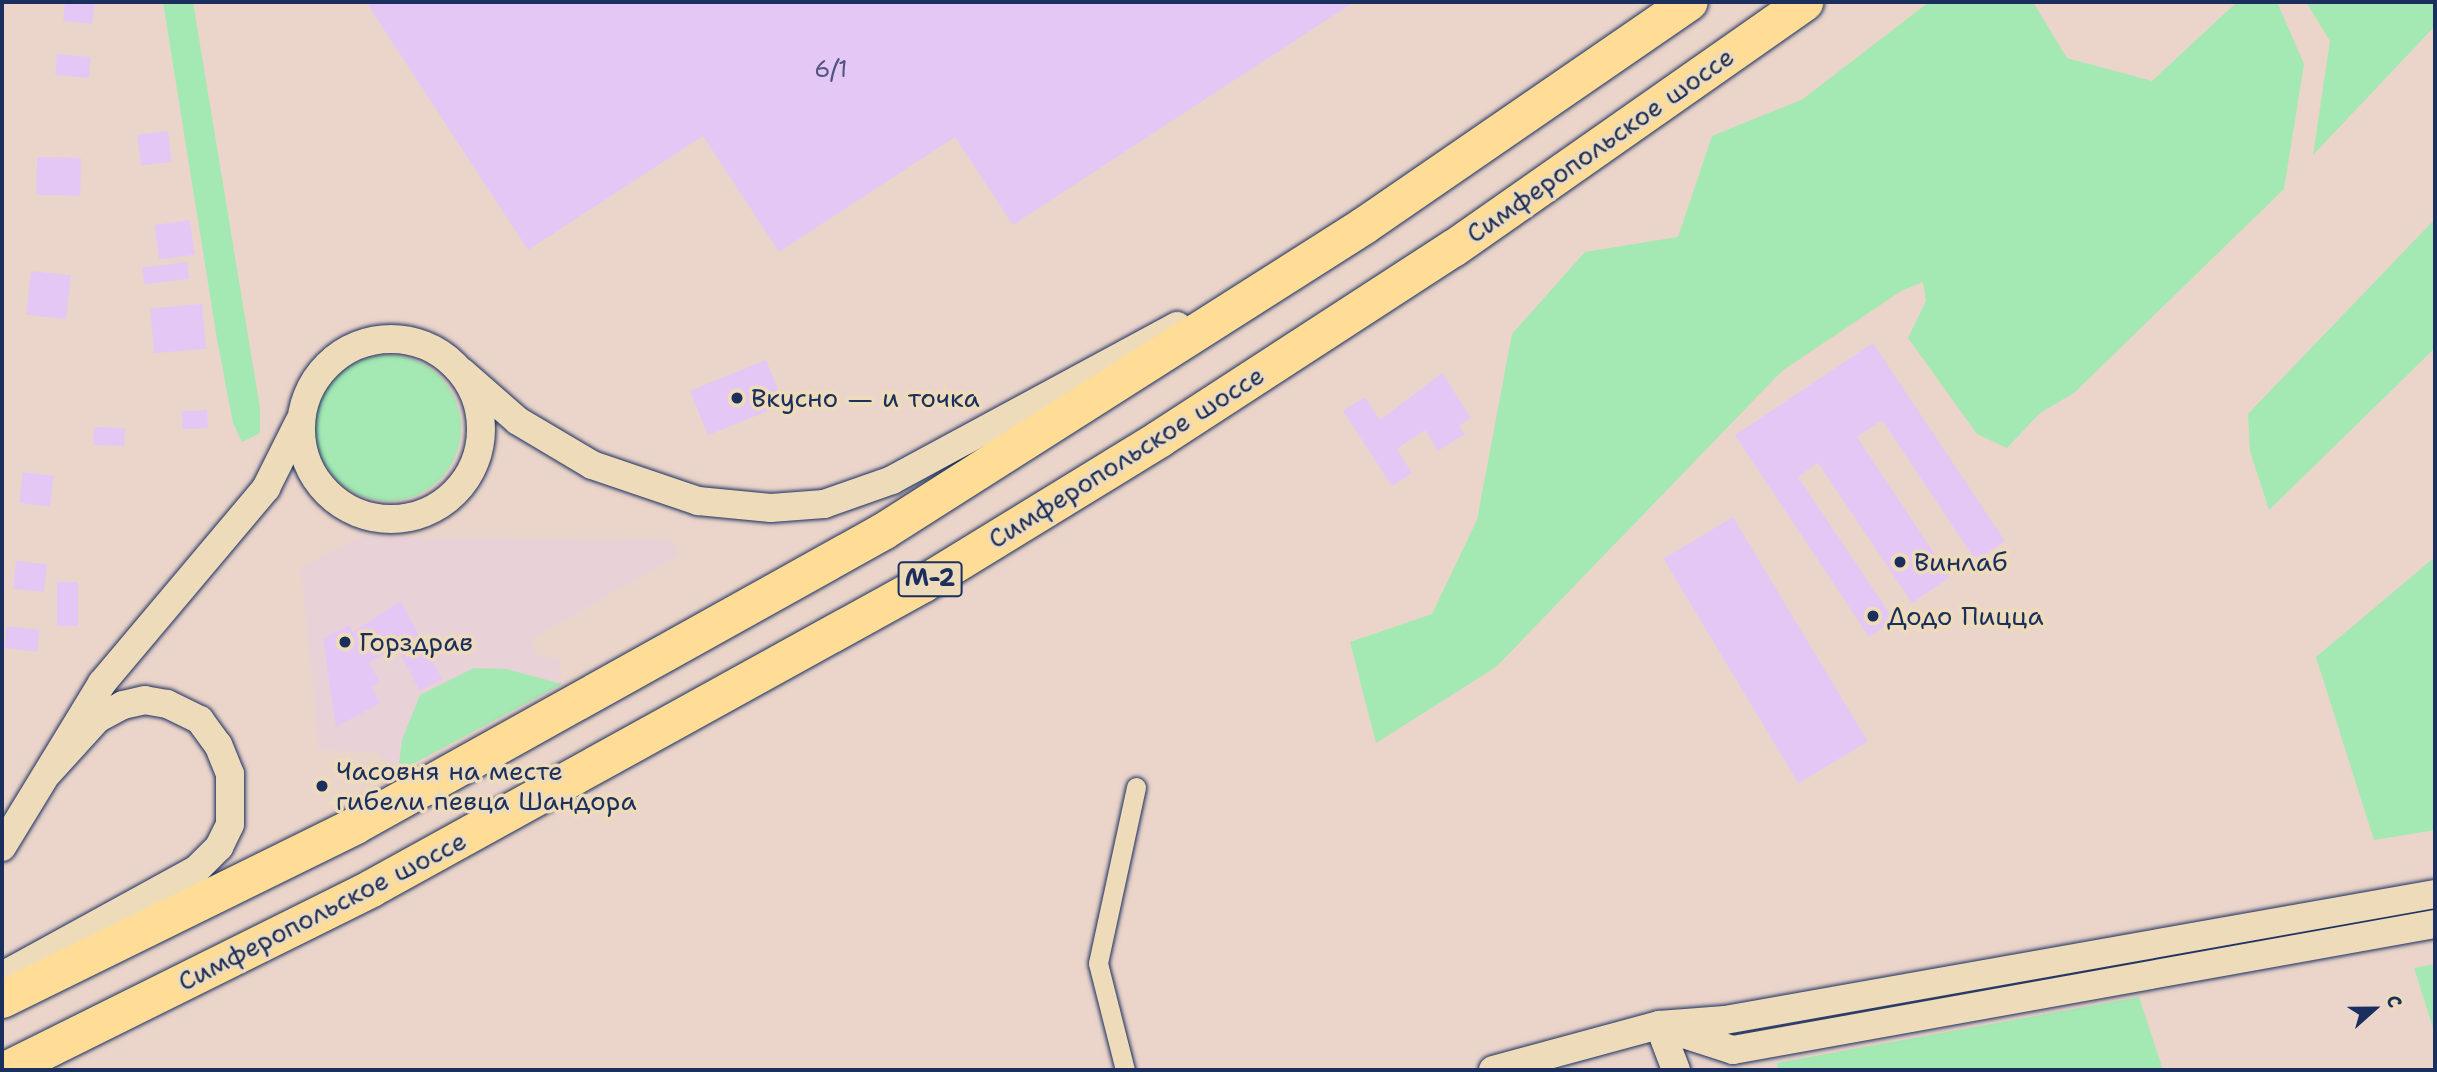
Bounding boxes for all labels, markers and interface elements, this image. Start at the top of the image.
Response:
street label: Симферопольское шоссе [1460,41,1740,249]
house number: 6/1 [814,55,848,83]
street label: Симферопольское шоссе [982,359,1270,555]
place label: Вкусно — и точка [751,382,980,414]
marker: Вкусно — и точка [729,390,745,406]
place label: Винлаб [1914,546,2007,578]
marker: Винлаб [1892,554,1908,570]
road number: М-2 [897,558,963,600]
place label: Додо Пицца [1887,600,2044,632]
marker: Додо Пицца [1865,608,1881,624]
place label: Горздрав [359,626,473,658]
marker: Горздрав [337,634,353,650]
place label: Часовня на месте гибели певца Шандора [336,755,637,816]
marker: Часовня на месте гибели певца Шандора [314,778,330,794]
street label: Симферопольское шоссе [173,825,471,997]
north arrow [2339,974,2409,1044]
text: С [2380,991,2408,1011]

